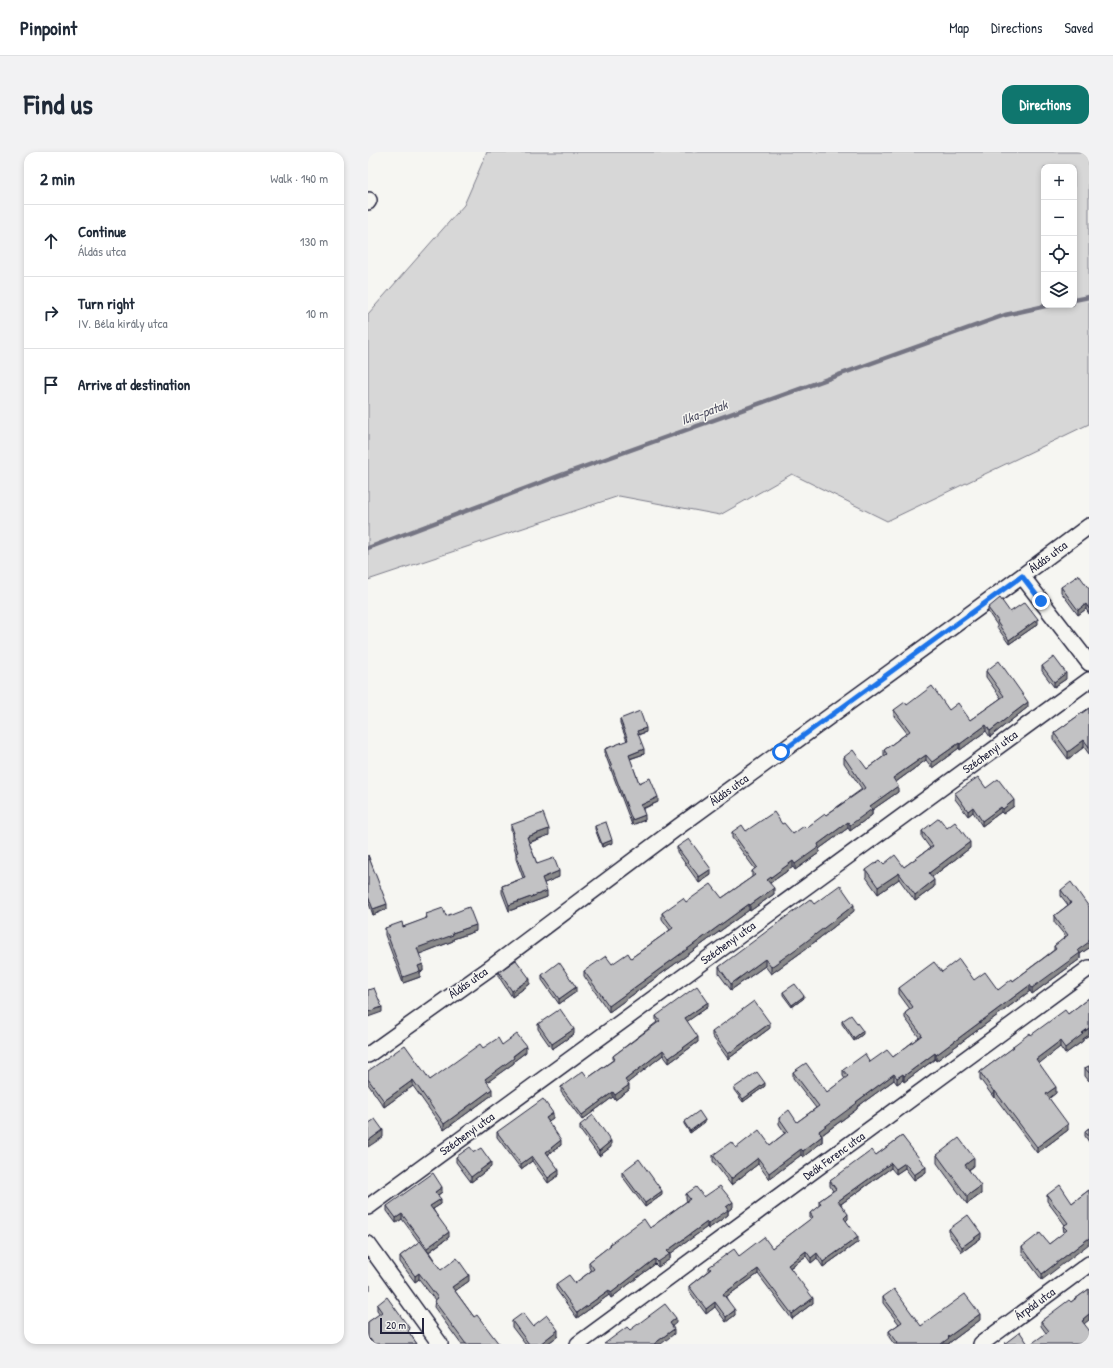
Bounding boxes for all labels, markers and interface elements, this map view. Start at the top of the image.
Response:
text: Pinpoint [20,15,77,41]
text: Map [949,18,969,37]
text: Directions [991,18,1042,37]
text: Saved [1064,18,1093,37]
text: Find us [24,85,93,123]
button: Directions [1002,85,1089,124]
map controls [1041,164,1077,308]
button: + [1041,164,1077,200]
text: 2 min [40,167,75,190]
text: Walk · 140 m [270,169,328,187]
button: − [1041,200,1077,236]
text: Continue [78,221,126,242]
icon: ahead [40,230,62,252]
text: 130 m [300,232,328,250]
button: locate [1041,236,1077,272]
text: Áldás utca [78,242,126,260]
button: layers [1041,272,1077,308]
text: Turn right [78,293,134,314]
icon: right [40,302,62,324]
text: 10 m [306,304,328,322]
text: IV. Béla király utca [78,314,168,332]
icon: arrive [40,374,62,396]
text: Arrive at destination [78,374,190,395]
water label: Ilka-patak [678,395,731,430]
street label: Áldás utca [1025,536,1071,577]
route end [1032,592,1050,610]
street label: Széchenyi utca [959,726,1021,777]
route start [772,743,790,761]
street label: Áldás utca [706,770,752,809]
street label: Széchenyi utca [697,917,759,968]
street label: Áldás utca [445,963,491,1002]
street label: Széchenyi utca [436,1108,498,1159]
street label: Deák Ferenc utca [799,1127,868,1184]
street label: Árpád utca [1011,1283,1059,1324]
scale bar [380,1316,424,1335]
text: 20 m [386,1318,406,1332]

